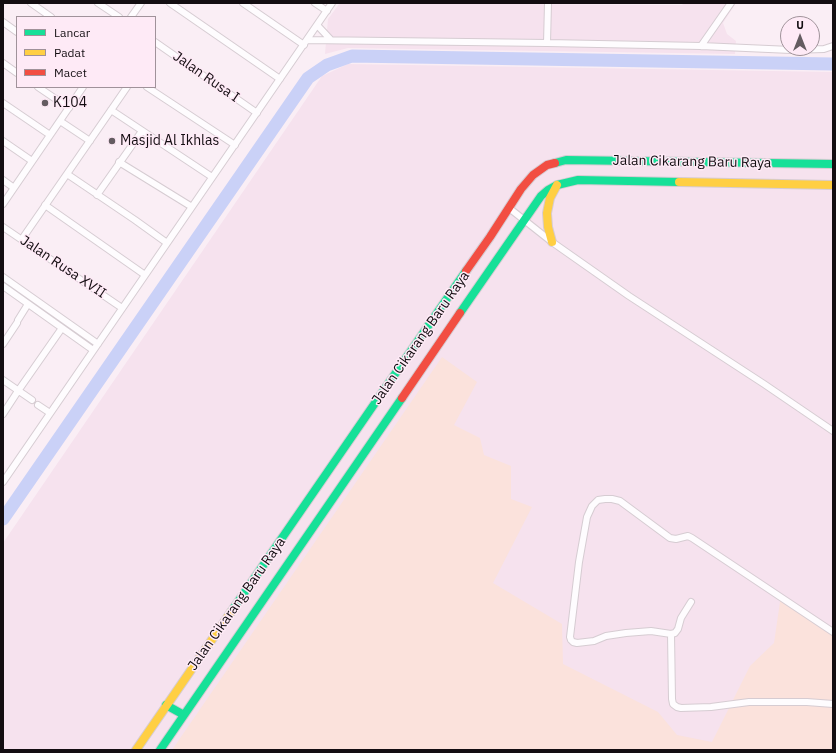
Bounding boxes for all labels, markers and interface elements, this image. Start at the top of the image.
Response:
legend [16,16,156,88]
north arrow [780,16,820,56]
text: U [796,18,804,32]
text: Lancar [54,25,90,40]
text: Padat [54,45,85,60]
street label: Jalan Rusa I [170,48,242,106]
text: Macet [54,65,87,80]
place label: K104 [53,95,87,111]
marker: K104 [40,98,50,108]
place label: Masjid Al Ikhlas [120,133,219,149]
marker: Masjid Al Ikhlas [107,136,117,146]
street label: Jalan Cikarang Baru Raya [612,152,772,172]
street label: Jalan Rusa XVII [17,232,109,302]
street label: Jalan Cikarang Baru Raya [369,268,473,408]
street label: Jalan Cikarang Baru Raya [185,534,289,674]

